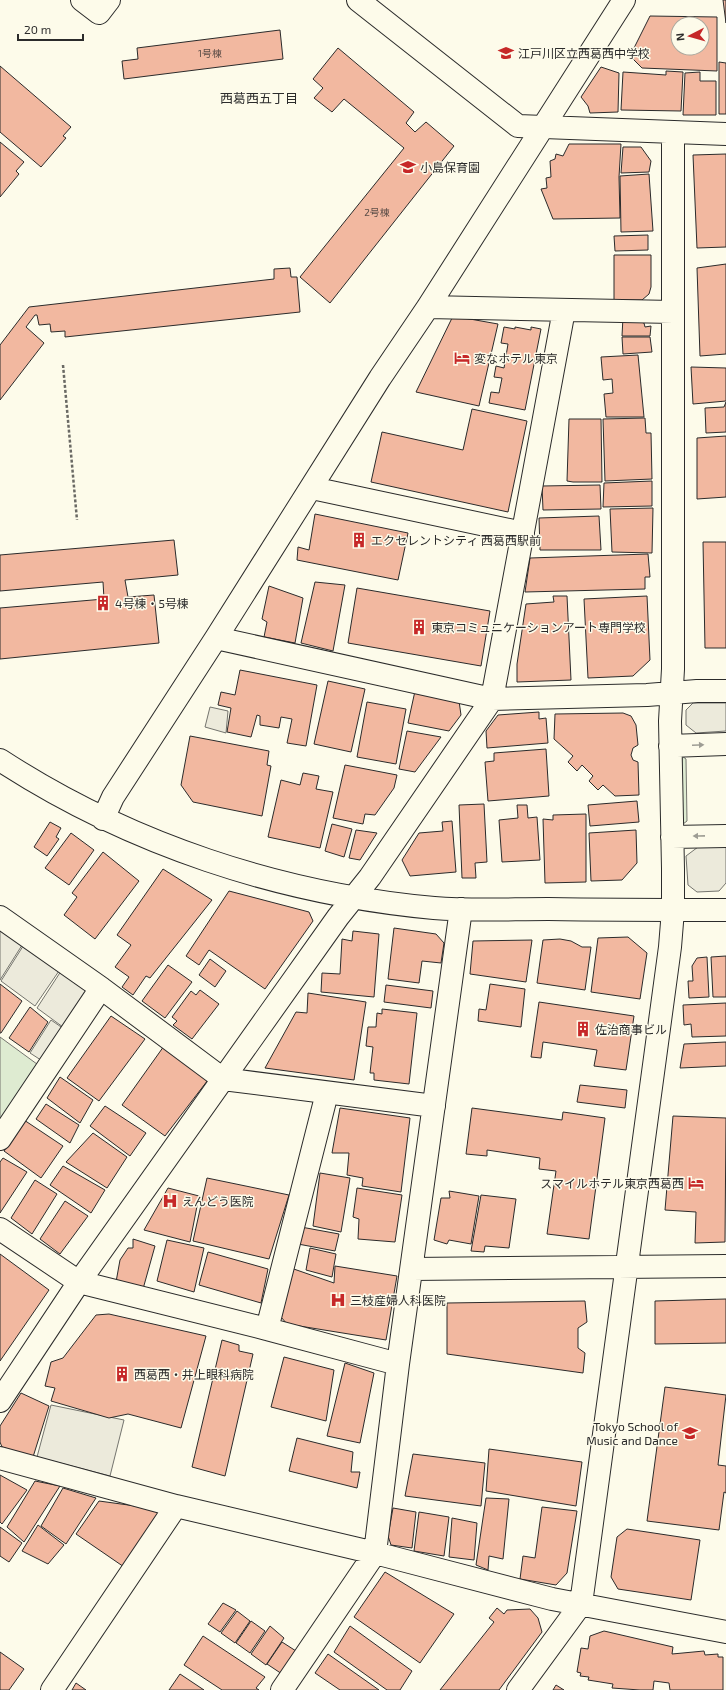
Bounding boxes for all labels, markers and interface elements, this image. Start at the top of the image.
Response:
scale bar [18,16,83,42]
north arrow [670,16,710,56]
text: 20 m [24,22,51,36]
text: N [673,32,686,42]
school or university icon: 江戸川区立西葛西中学校 [497,44,515,62]
place label: 江戸川区立西葛西中学校 [518,46,650,60]
house number: 1号棟 [198,47,222,59]
district label: 西葛西五丁目 [220,90,298,106]
school or university icon: 小島保育園 [399,158,417,176]
place label: 小島保育園 [420,160,480,174]
house number: 2号棟 [364,206,390,218]
hotel icon: 変なホテル東京 [453,349,471,367]
place label: 変なホテル東京 [474,351,558,365]
building icon: エクセレントシティ 西葛西駅前 [350,531,368,549]
place label: エクセレントシティ 西葛西駅前 [371,533,541,547]
building icon: 4号棟・5号棟 [94,594,112,612]
place label: 4号棟・5号棟 [115,596,189,610]
building icon: 東京コミュニケーションアート専門学校 [410,618,428,636]
place label: 東京コミュニケーションアート専門学校 [431,620,646,634]
one-way arrow [692,742,705,748]
one-way arrow [692,833,705,839]
building icon: 佐治商事ビル [574,1020,592,1038]
place label: 佐治商事ビル [595,1022,667,1036]
hotel icon: スマイルホテル東京西葛西 [687,1174,705,1192]
place label: スマイルホテル東京西葛西 [540,1176,684,1190]
hospital icon: えんどう医院 [161,1192,179,1210]
place label: えんどう医院 [182,1194,254,1208]
hospital icon: 三枝産婦人科医院 [329,1291,347,1309]
place label: 三枝産婦人科医院 [350,1293,446,1307]
building icon: 西葛西・井上眼科病院 [113,1365,131,1383]
place label: 西葛西・井上眼科病院 [134,1367,254,1381]
place label: Tokyo School of Music and Dance [586,1419,678,1447]
school or university icon: Tokyo School of Music and Dance [681,1424,699,1442]

